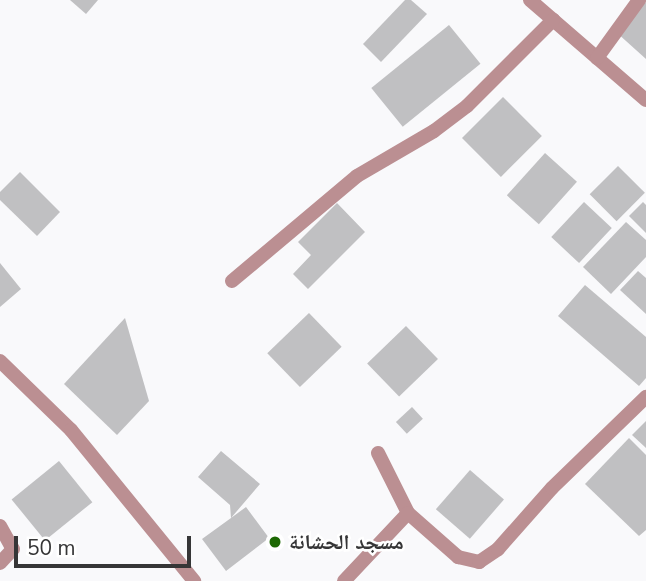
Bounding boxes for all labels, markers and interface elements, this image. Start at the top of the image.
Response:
scale bar [18,522,194,566]
place label: مسجد الحشانة [289,529,404,555]
text: 50 m [27,534,76,562]
marker: مسجد الحشانة [267,534,283,550]

